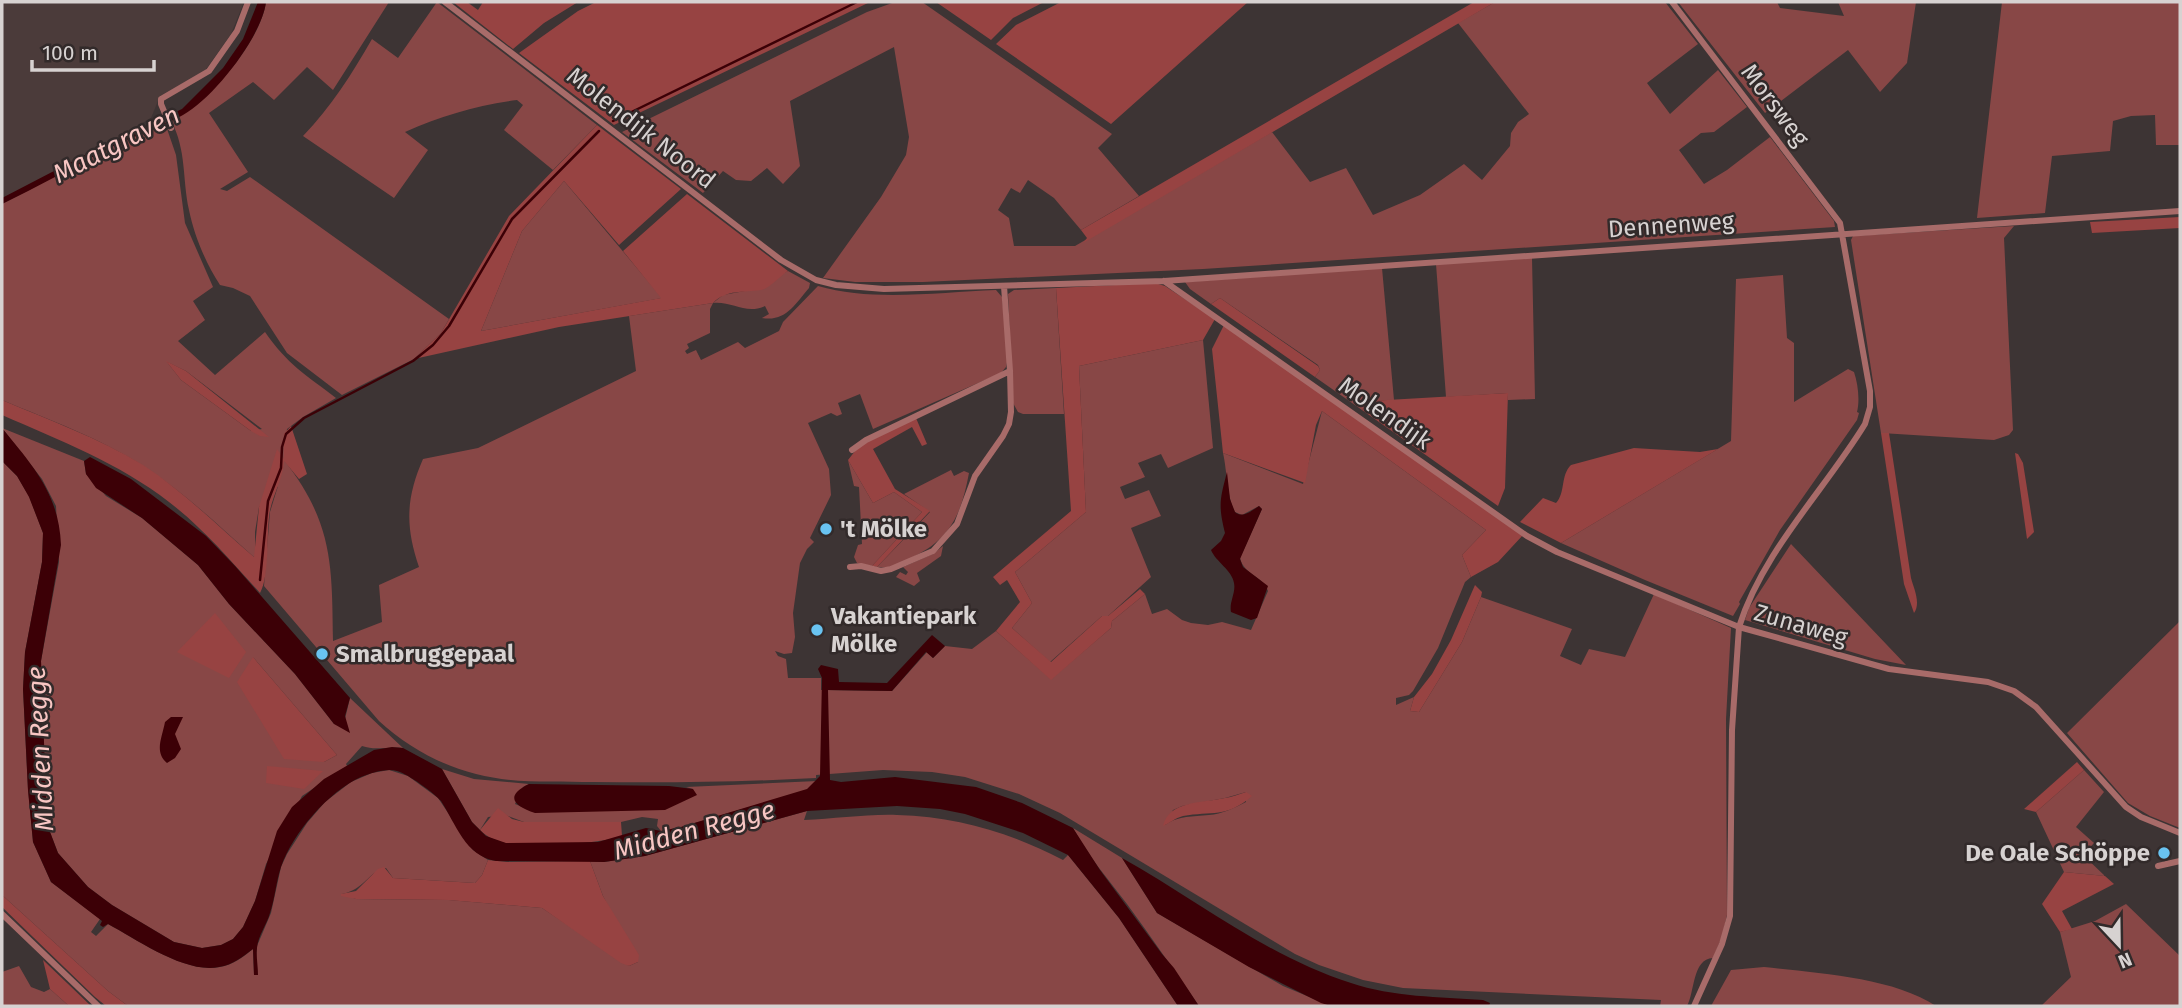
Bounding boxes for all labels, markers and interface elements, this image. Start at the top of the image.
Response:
scale bar [32,28,154,72]
text: 100 m [42,40,98,66]
street label: Morsweg [1735,58,1815,152]
street label: Molendijk Noord [561,61,721,195]
water label: Maatgraven [48,99,185,190]
street label: Dennenweg [1607,207,1736,243]
street label: Molendijk [1333,371,1437,456]
place label: 't Mölke [840,515,927,543]
marker: 't Mölke [818,521,834,537]
street label: Zunaweg [1751,598,1851,652]
place label: Vakantiepark Mölke [830,602,977,658]
marker: Vakantiepark Mölke [809,622,825,638]
place label: Smalbruggepaal [336,640,515,668]
marker: Smalbruggepaal [314,646,330,662]
water label: Midden Regge [21,666,60,832]
water label: Midden Regge [610,794,778,867]
place label: De Oale Schöppe [1965,839,2150,867]
marker: De Oale Schöppe [2156,845,2172,861]
north arrow [2084,910,2154,980]
text: N [2115,947,2135,973]

